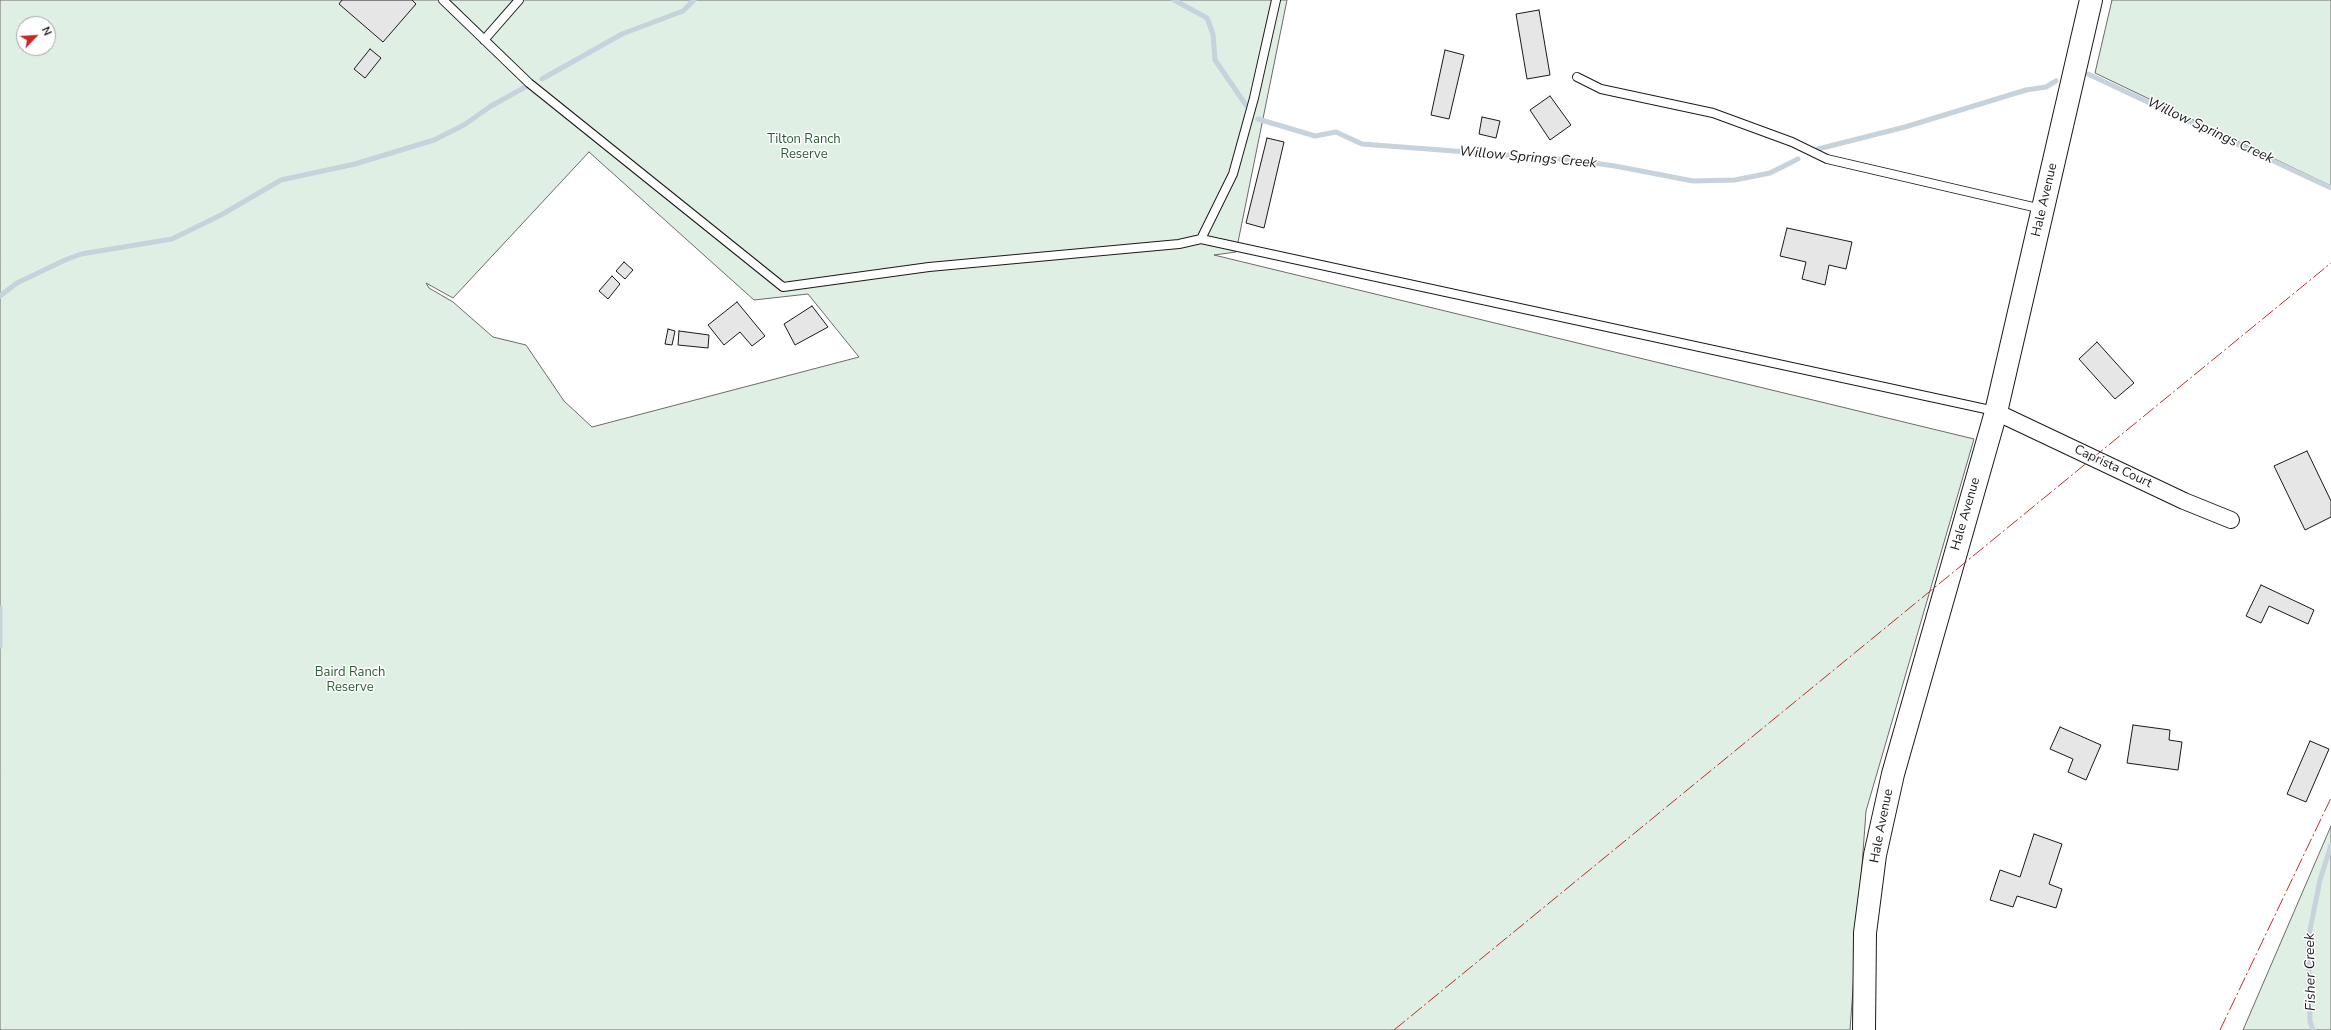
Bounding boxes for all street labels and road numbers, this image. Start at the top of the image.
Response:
street label: Hale Avenue [2029,162,2061,238]
street label: Caprista Court [2072,442,2154,492]
street label: Hale Avenue [1948,476,1984,552]
street label: Hale Avenue [1867,788,1897,864]

